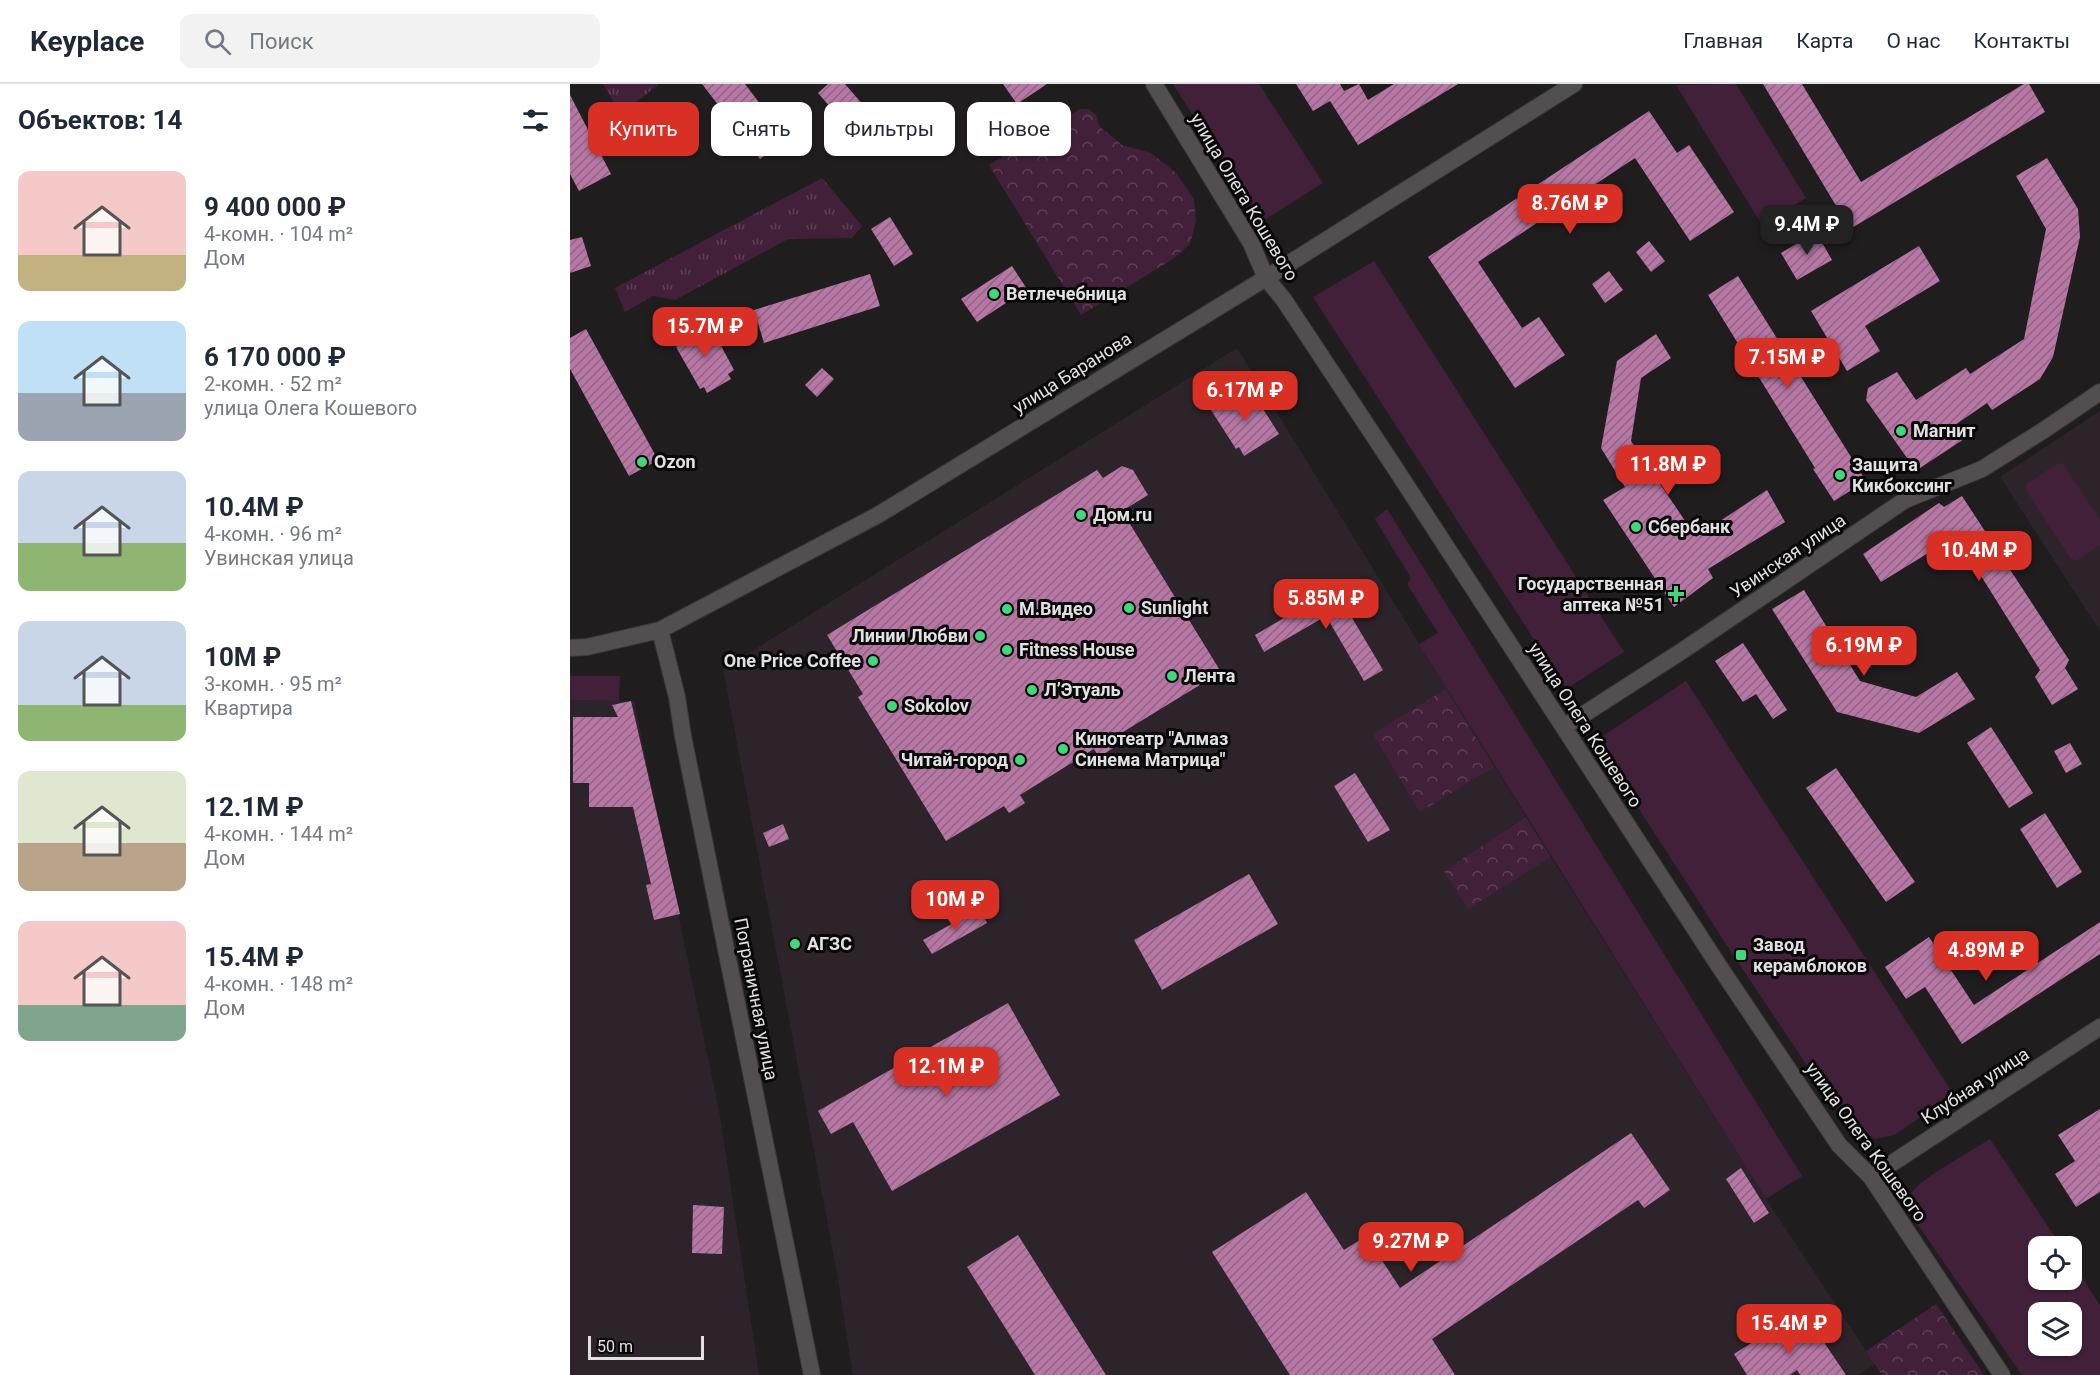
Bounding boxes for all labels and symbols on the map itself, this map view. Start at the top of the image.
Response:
street label: улица Олега Кошевого [1186,109,1303,284]
pin: 8.76M ₽ [1515,184,1625,235]
pin: 9.4M ₽ [1758,205,1856,256]
place label: Ветлечебница [1006,283,1127,304]
marker: Ветлечебница [987,287,1001,301]
pin: 15.7M ₽ [650,307,760,358]
street label: улица Баранова [1009,328,1135,417]
pin: 7.15M ₽ [1732,338,1842,389]
pin: 6.17M ₽ [1190,371,1300,422]
place label: Магнит [1913,420,1976,441]
marker: Магнит [1894,424,1908,438]
pin: 11.8M ₽ [1613,445,1723,496]
place label: Ozon [654,451,696,472]
place label: Защита Кикбоксинг [1852,454,1952,496]
marker: Ozon [635,455,649,469]
marker: Защита Кикбоксинг [1833,468,1847,482]
place label: Дом.ru [1093,504,1152,525]
marker: Дом.ru [1074,508,1088,522]
street label: Увинская улица [1726,509,1849,602]
place label: Сбербанк [1648,516,1731,537]
marker: Сбербанк [1629,520,1643,534]
pin: 10.4M ₽ [1924,531,2034,582]
place label: Государственная аптека №51 [1518,573,1664,615]
pin: 5.85M ₽ [1271,579,1381,630]
marker: Государственная аптека №51 [1669,587,1683,601]
place label: Sunlight [1141,597,1208,618]
place label: М.Видео [1019,598,1093,619]
marker: Sunlight [1122,601,1136,615]
marker: М.Видео [1000,602,1014,616]
place label: Линии Любви [852,625,968,646]
pin: 6.19M ₽ [1809,626,1919,677]
marker: Линии Любви [973,629,987,643]
place label: Fitness House [1019,639,1135,660]
street label: улица Олега Кошевого [1524,639,1646,811]
marker: Fitness House [1000,643,1014,657]
place label: One Price Coffee [724,650,861,671]
marker: One Price Coffee [866,654,880,668]
place label: Лента [1184,665,1236,686]
marker: Лента [1165,669,1179,683]
place label: Л’Этуаль [1044,679,1121,700]
marker: Л’Этуаль [1025,683,1039,697]
place label: Sokolov [904,695,969,716]
marker: Sokolov [885,699,899,713]
place label: Кинотеатр "Алмаз Синема Матрица" [1075,728,1228,770]
marker: Кинотеатр "Алмаз Синема Матрица" [1056,742,1070,756]
place label: Читай-город [901,749,1009,770]
marker: Читай-город [1013,753,1027,767]
pin: 10M ₽ [913,880,997,931]
street label: Пограничная улица [730,916,783,1082]
pin: 4.89M ₽ [1931,931,2041,982]
place label: АГЗС [807,933,852,954]
place label: Завод керамблоков [1753,934,1867,976]
marker: АГЗС [788,937,802,951]
marker: Завод керамблоков [1734,948,1748,962]
street label: Клубная улица [1917,1043,2033,1128]
pin: 12.1M ₽ [891,1047,1001,1098]
street label: улица Олега Кошевого [1802,1058,1931,1226]
pin: 9.27M ₽ [1356,1222,1466,1273]
pin: 15.4M ₽ [1734,1304,1844,1355]
scale bar [588,1333,704,1360]

